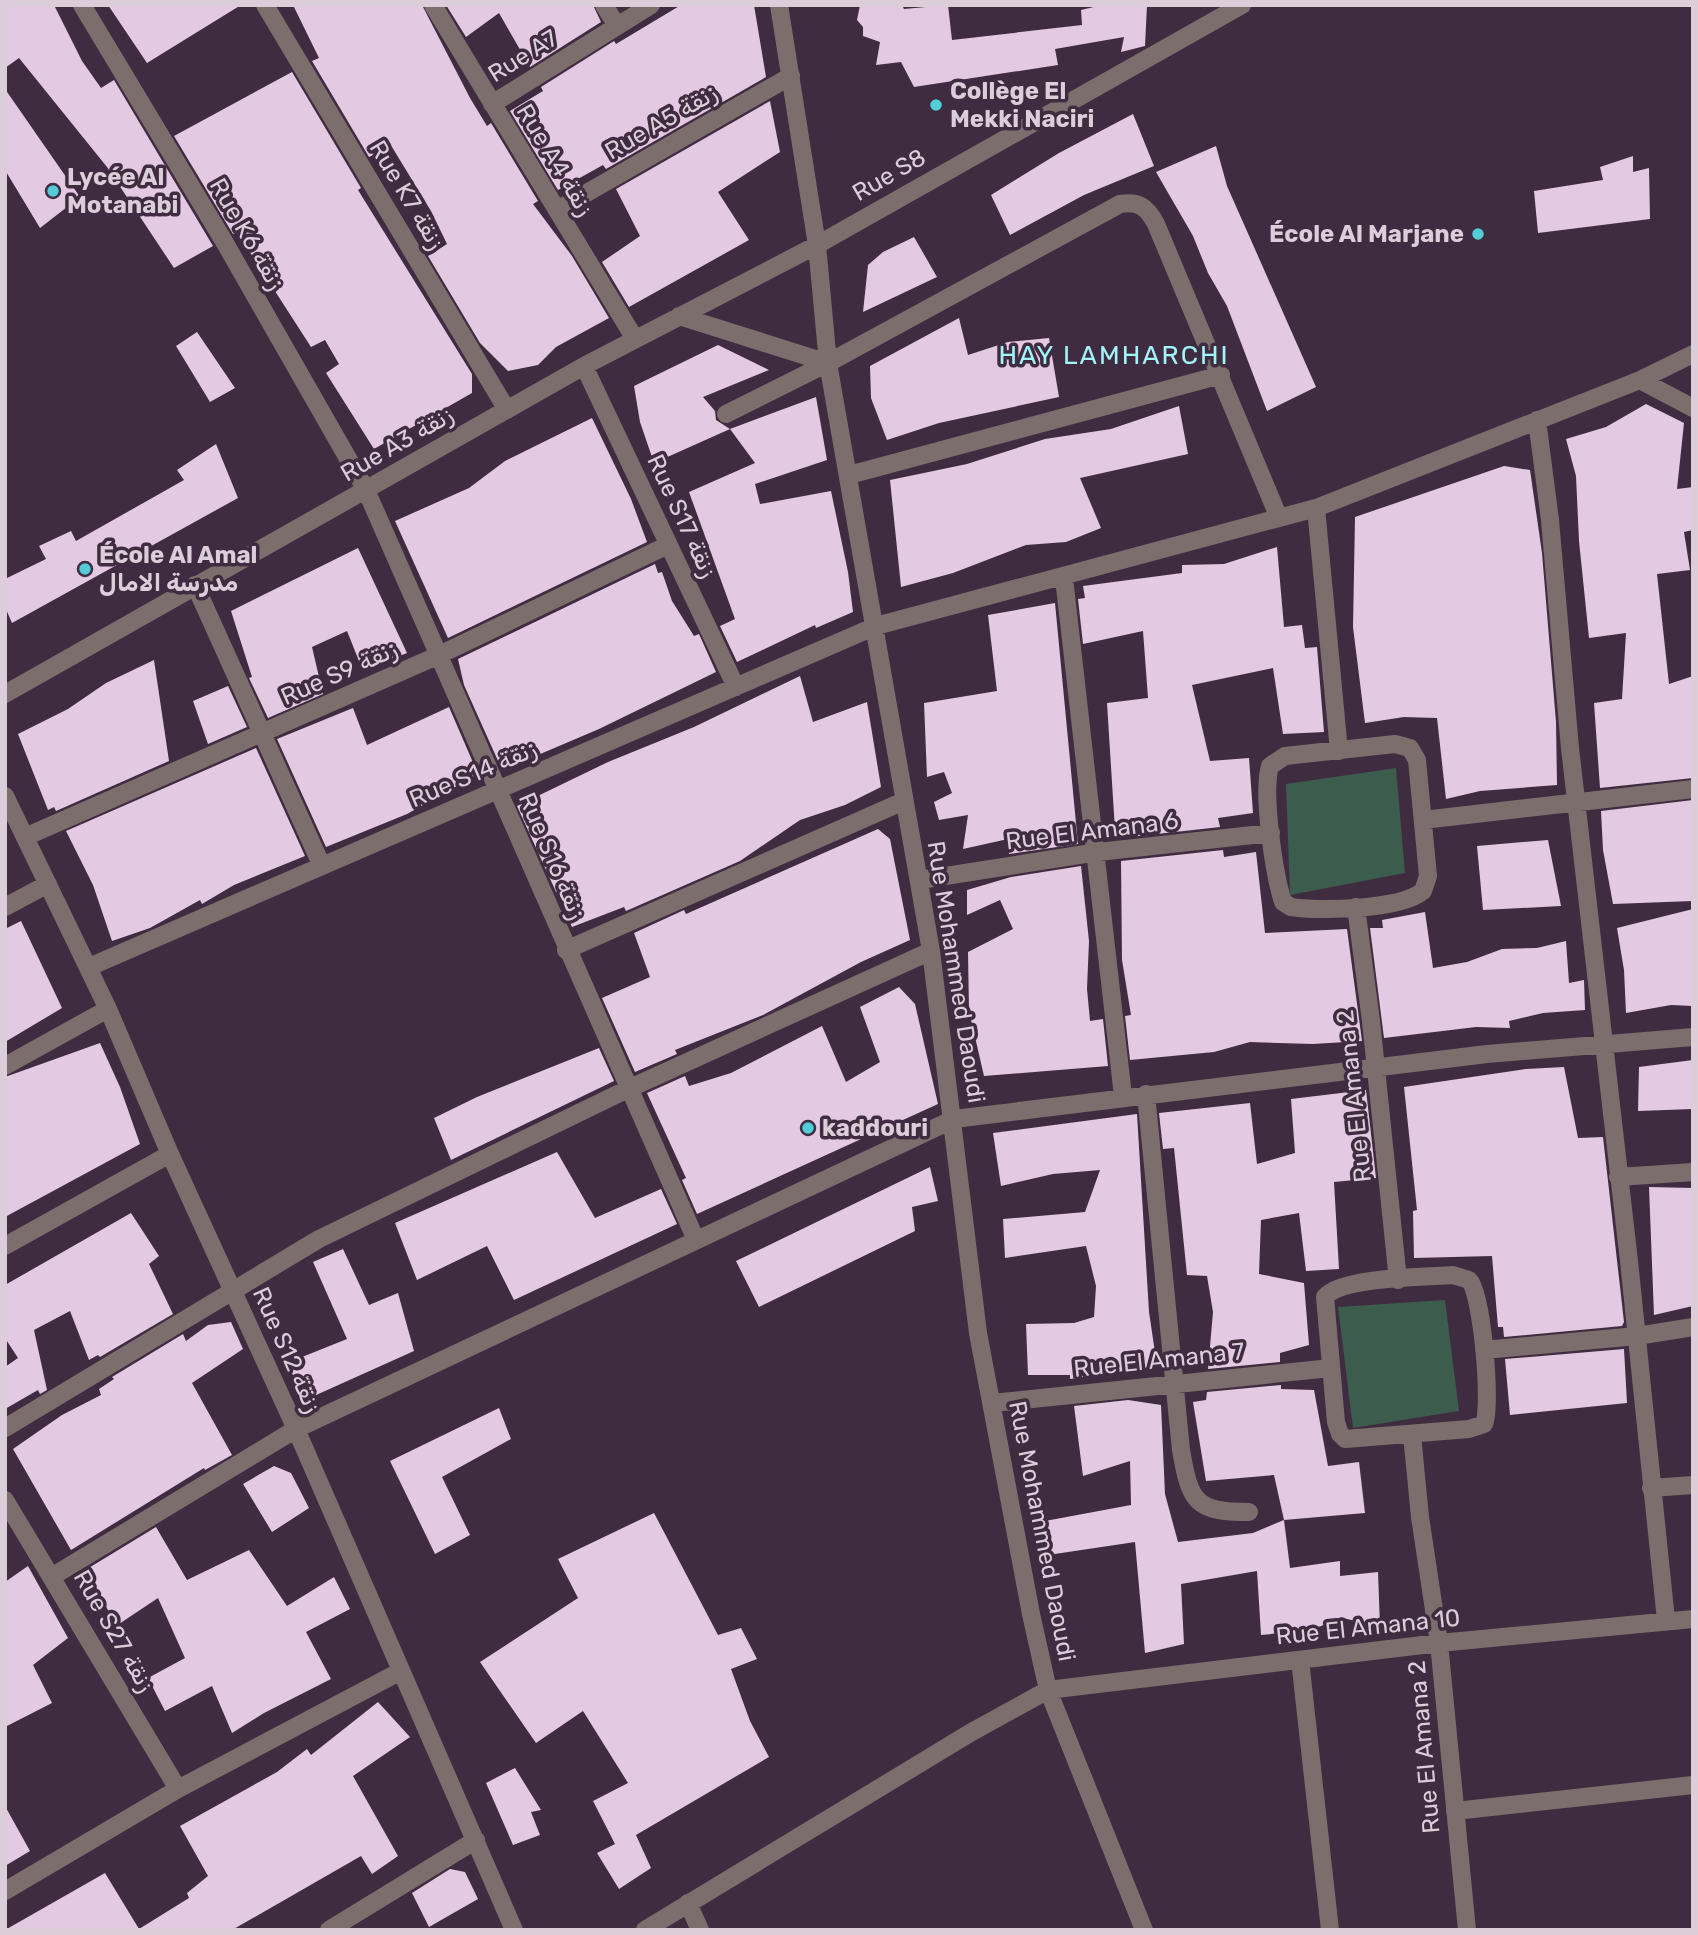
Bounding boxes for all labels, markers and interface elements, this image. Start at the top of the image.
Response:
street label: Rue A7 [483,24,563,88]
place label: Collège El Mekki Naciri [950,77,1094,133]
street label: Rue A5 زنقة [600,79,722,165]
marker: Collège El Mekki Naciri [928,97,944,113]
street label: Rue A4 زنقة [511,99,599,221]
street label: Rue K7 زنقة [364,136,450,254]
street label: Rue S8 [847,143,931,207]
place label: Lycée Al Motanabi [67,163,178,219]
street label: Rue K6 زنقة [204,173,290,295]
marker: Lycée Al Motanabi [45,183,61,199]
place label: École Al Marjane [1269,220,1464,248]
marker: École Al Marjane [1470,226,1486,242]
district label: HAY LAMHARCHI [998,340,1230,371]
street label: Rue A3 زنقة [336,401,458,487]
street label: Rue S17 زنقة [641,450,723,582]
place label: École Al Amal مدرسة الامال [99,541,257,597]
marker: École Al Amal مدرسة الامال [77,561,93,577]
street label: Rue S9 زنقة [277,635,401,711]
street label: Rue S14 زنقة [405,735,541,813]
street label: Rue S16 زنقة [513,788,591,924]
street label: Rue El Amana 6 [1004,807,1180,855]
street label: Rue Mohammed Daoudi [921,839,991,1105]
street label: Rue El Amana 2 [1331,1008,1377,1184]
place label: kaddouri [822,1114,928,1142]
marker: kaddouri [800,1120,816,1136]
street label: Rue S12 زنقة [247,1283,327,1417]
street label: Rue El Amana 7 [1072,1337,1246,1383]
street label: Rue Mohammed Daoudi [1003,1398,1081,1664]
street label: Rue S27 زنقة [68,1565,160,1697]
street label: Rue El Amana 10 [1275,1603,1461,1651]
street label: Rue El Amana 2 [1402,1659,1446,1835]

